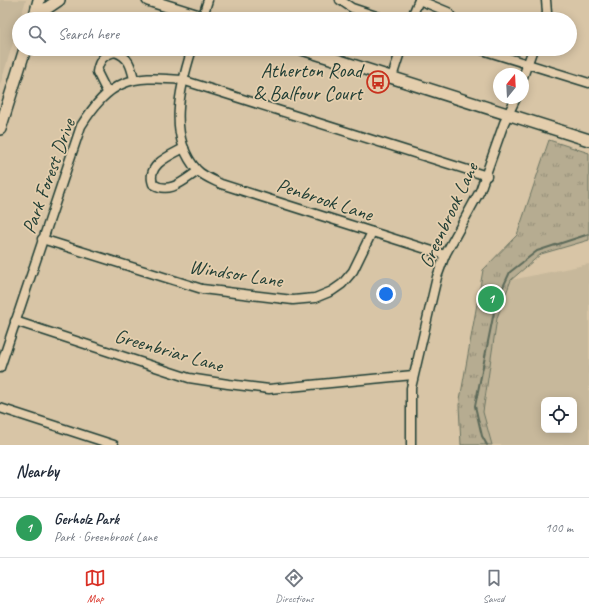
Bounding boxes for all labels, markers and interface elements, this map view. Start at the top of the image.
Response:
search box [12,12,577,56]
icon: search [26,23,48,45]
text: Search here [58,25,119,44]
place label: Atherton Road & Balfour Court [253,58,365,106]
north arrow [493,68,529,104]
bus stop icon: Atherton Road & Balfour Court [365,69,391,95]
street label: Park Forest Drive [16,114,81,237]
street label: Greenbrook Lane [413,157,484,272]
street label: Penbrook Lane [274,172,377,227]
street label: Windsor Lane [188,254,286,293]
your location [376,284,396,304]
pin: 1 [478,284,504,314]
street label: Greenbriar Lane [112,323,227,378]
map controls [541,397,577,433]
button: locate [541,397,577,433]
text: Nearby [16,461,59,482]
text: Gerholz Park [54,510,119,529]
text: 1 [26,520,32,536]
text: 100 m [545,520,573,536]
text: Park · Greenbrook Lane [54,529,157,545]
tab: Map [84,567,106,605]
tab: Directions [275,567,314,605]
tab: Saved [483,567,505,605]

